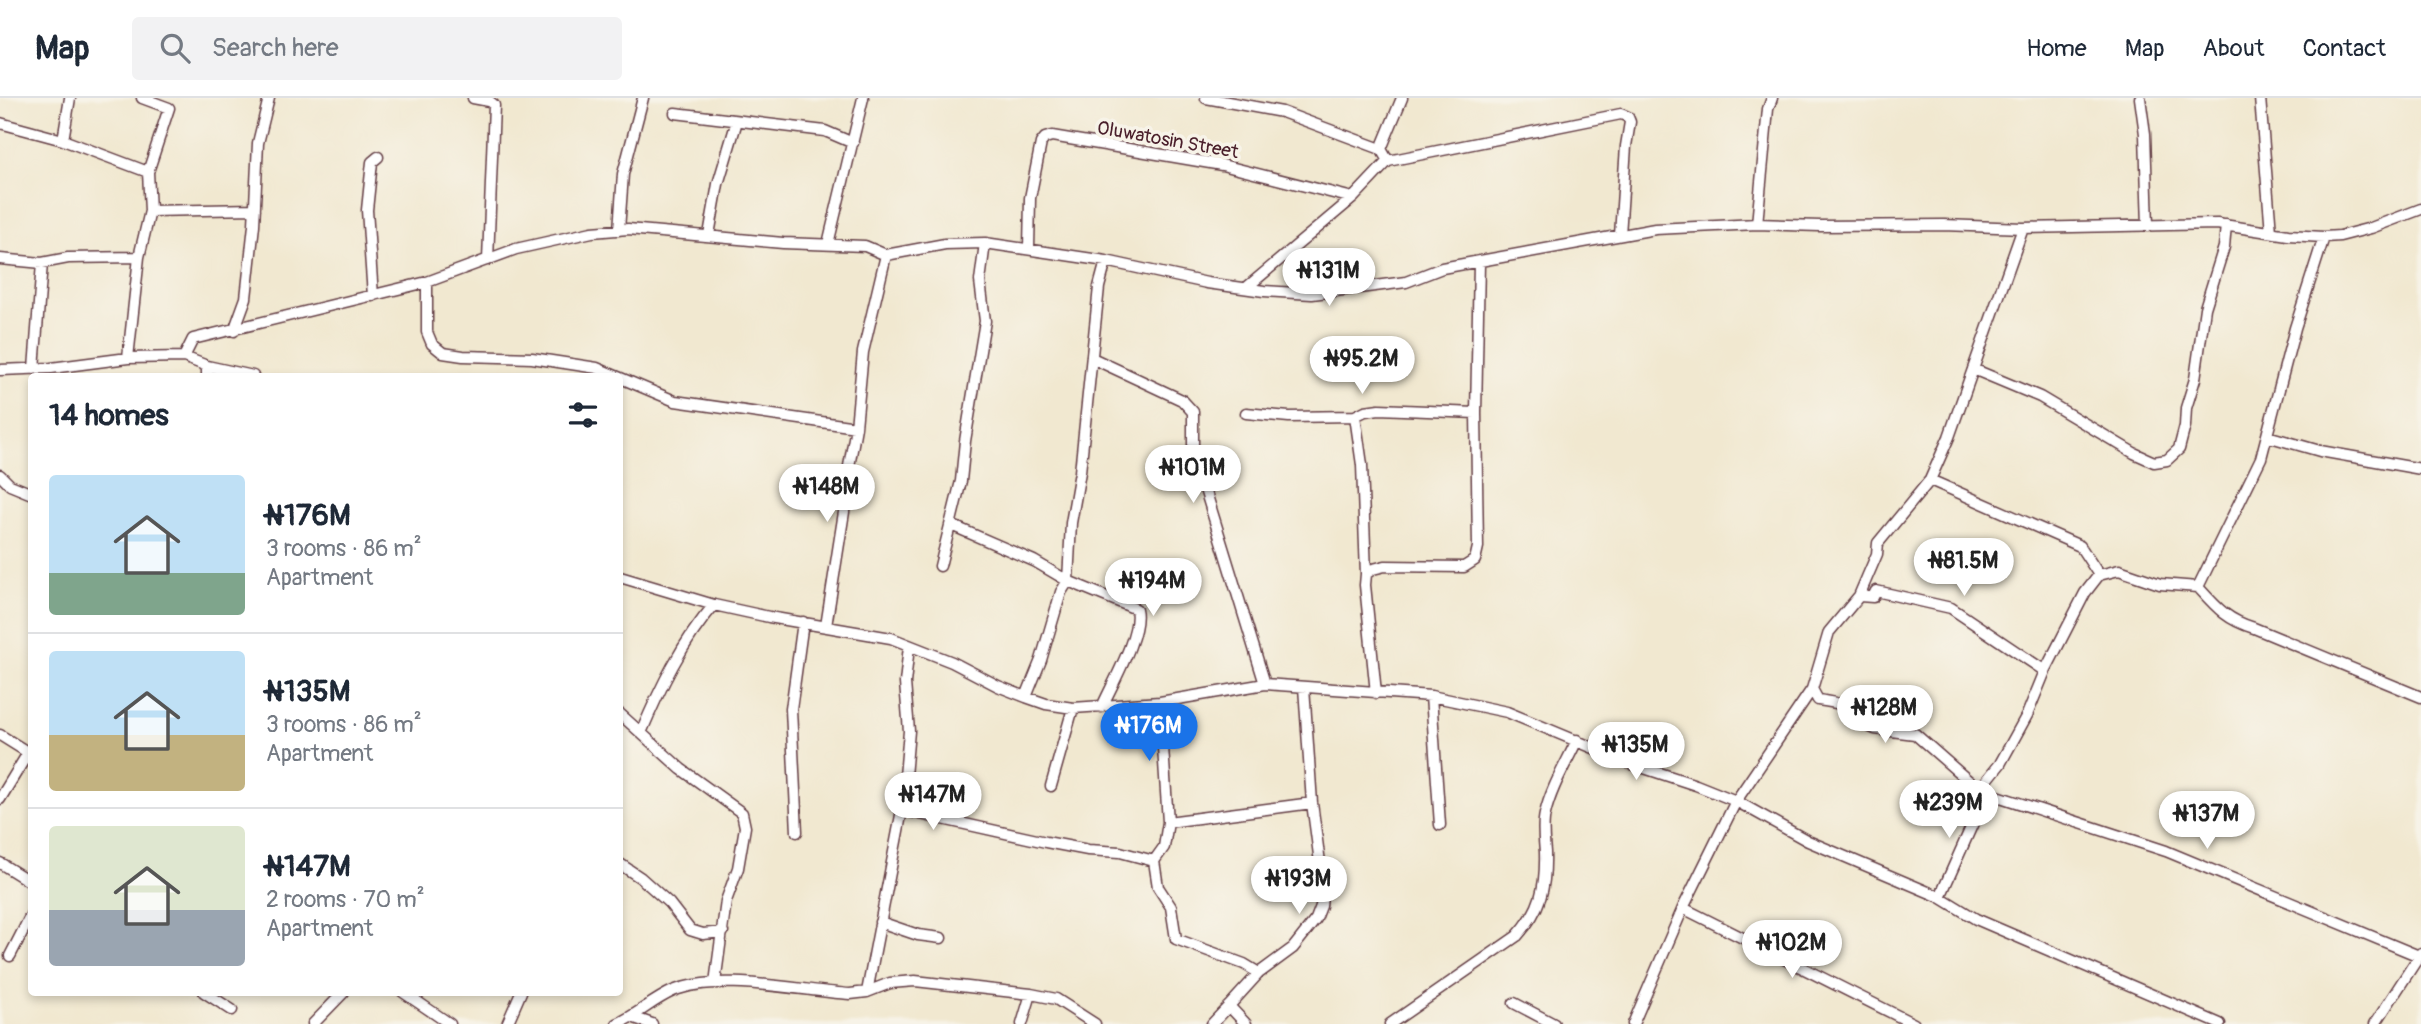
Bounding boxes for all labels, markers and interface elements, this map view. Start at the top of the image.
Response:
search box [132,17,622,80]
text: Map [35,28,90,69]
icon: search [156,29,194,67]
text: Search here [212,32,339,64]
text: Home [2026,34,2087,63]
text: Map [2125,34,2165,63]
text: About [2203,34,2265,63]
text: Contact [2303,34,2386,63]
street label: Oluwatosin Street [1095,116,1241,164]
pin: ₦131M [1280,248,1378,308]
text: ₦131M [1298,256,1360,285]
pin: ₦95.2M [1305,336,1419,396]
text: ₦95.2M [1326,344,1398,373]
icon: filters [564,396,602,434]
text: 14 homes [49,397,169,434]
pin: ₦101M [1144,446,1242,505]
text: ₦101M [1161,453,1225,482]
pin: ₦148M [778,464,876,524]
text: ₦148M [795,472,859,501]
text: ₦176M [266,497,351,534]
icon: home [105,503,189,587]
text: 3 rooms · 86 m² [266,534,422,563]
pin: ₦81.5M [1907,538,2021,598]
text: ₦81.5M [1930,546,1998,575]
pin: ₦194M [1104,559,1202,618]
text: Apartment [266,563,373,592]
text: ₦194M [1121,566,1185,595]
text: ₦135M [266,673,350,710]
icon: home [105,679,189,763]
pin: ₦128M [1836,686,1934,745]
text: ₦128M [1853,693,1917,722]
pin: ₦176M [1100,704,1198,763]
text: 3 rooms · 86 m² [266,710,422,739]
text: ₦176M [1117,711,1181,740]
pin: ₦135M [1587,722,1685,782]
text: ₦135M [1604,730,1668,759]
text: Apartment [266,739,373,768]
pin: ₦147M [884,772,982,832]
text: ₦147M [901,780,965,809]
pin: ₦239M [1900,780,1998,840]
text: ₦239M [1915,788,1983,817]
pin: ₦137M [2158,792,2256,851]
text: ₦137M [2175,799,2239,828]
text: ₦147M [266,848,351,885]
icon: home [105,854,189,938]
pin: ₦193M [1250,856,1348,916]
text: ₦193M [1267,864,1331,893]
text: 2 rooms · 70 m² [266,885,425,914]
text: Apartment [266,914,373,943]
pin: ₦102M [1743,920,1841,980]
text: ₦102M [1758,928,1826,957]

